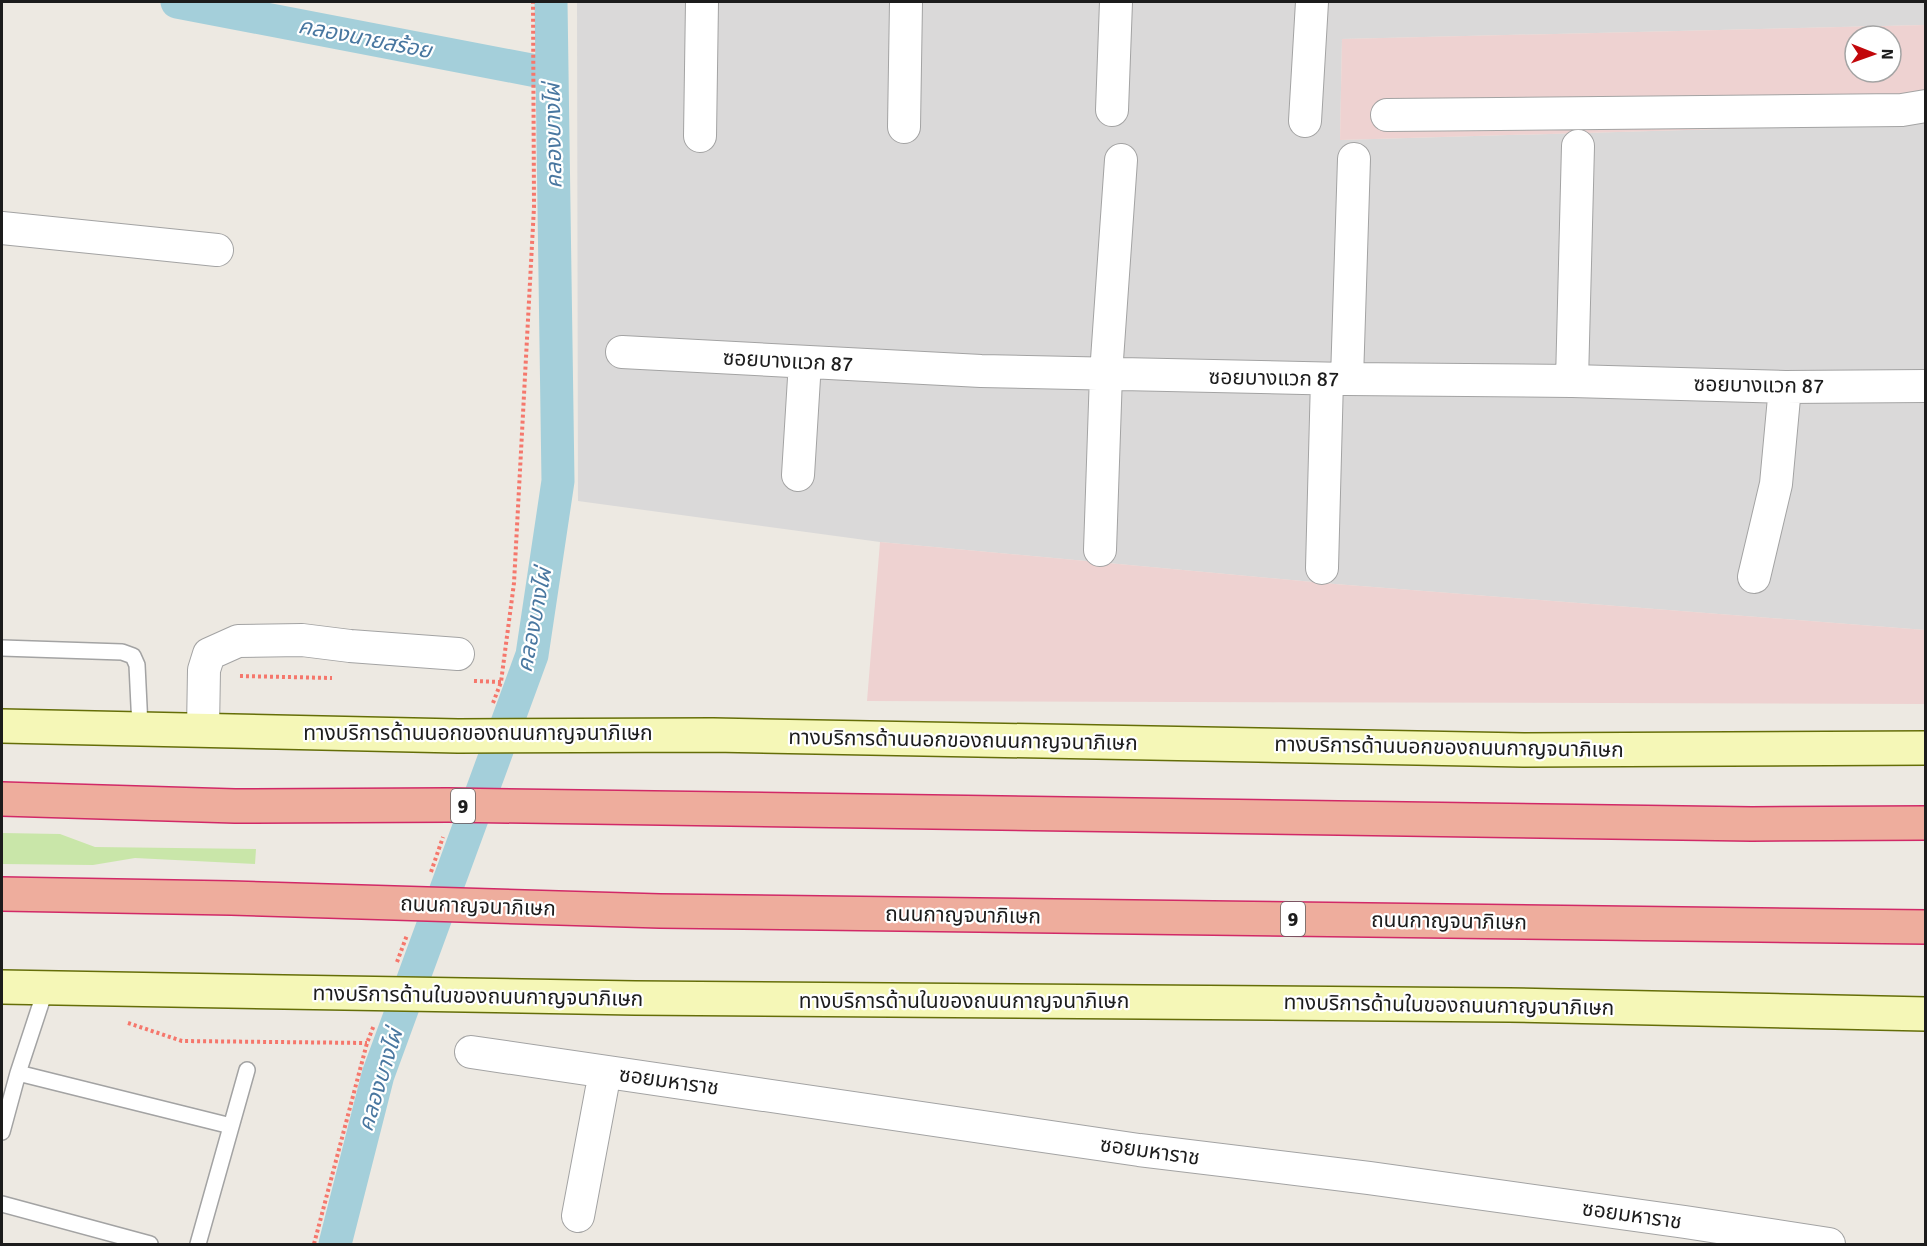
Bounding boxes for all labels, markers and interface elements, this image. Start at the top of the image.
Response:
water label: คลองนายสร้อย [296,12,436,65]
north arrow [1843,24,1903,84]
text: N [1877,49,1897,60]
water label: คลองบางไผ่ [539,80,567,189]
street label: ซอยบางแวก 87 [722,345,854,377]
street label: ซอยบางแวก 87 [1208,364,1340,392]
street label: ซอยบางแวก 87 [1693,371,1825,399]
water label: คลองบางไผ่ [511,563,558,674]
street label: ทางบริการด้านนอกของถนนกาญจนาภิเษก [303,720,653,746]
street label: ทางบริการด้านนอกของถนนกาญจนาภิเษก [788,724,1138,756]
street label: ทางบริการด้านนอกของถนนกาญจนาภิเษก [1274,731,1624,763]
road number: 9 [451,789,475,823]
street label: ถนนกาญจนาภิเษก [400,890,556,922]
street label: ถนนกาญจนาภิเษก [885,901,1041,929]
road number: 9 [1281,902,1305,936]
street label: ถนนกาญจนาภิเษก [1371,907,1527,935]
street label: ทางบริการด้านในของถนนกาญจนาภิเษก [312,980,644,1012]
street label: ทางบริการด้านในของถนนกาญจนาภิเษก [799,988,1129,1014]
street label: ทางบริการด้านในของถนนกาญจนาภิเษก [1283,989,1615,1021]
water label: คลองบางไผ่ [352,1023,409,1134]
street label: ซอยมหาราช [618,1061,720,1101]
street label: ซอยมหาราช [1099,1131,1201,1171]
street label: ซอยมหาราช [1581,1195,1683,1235]

